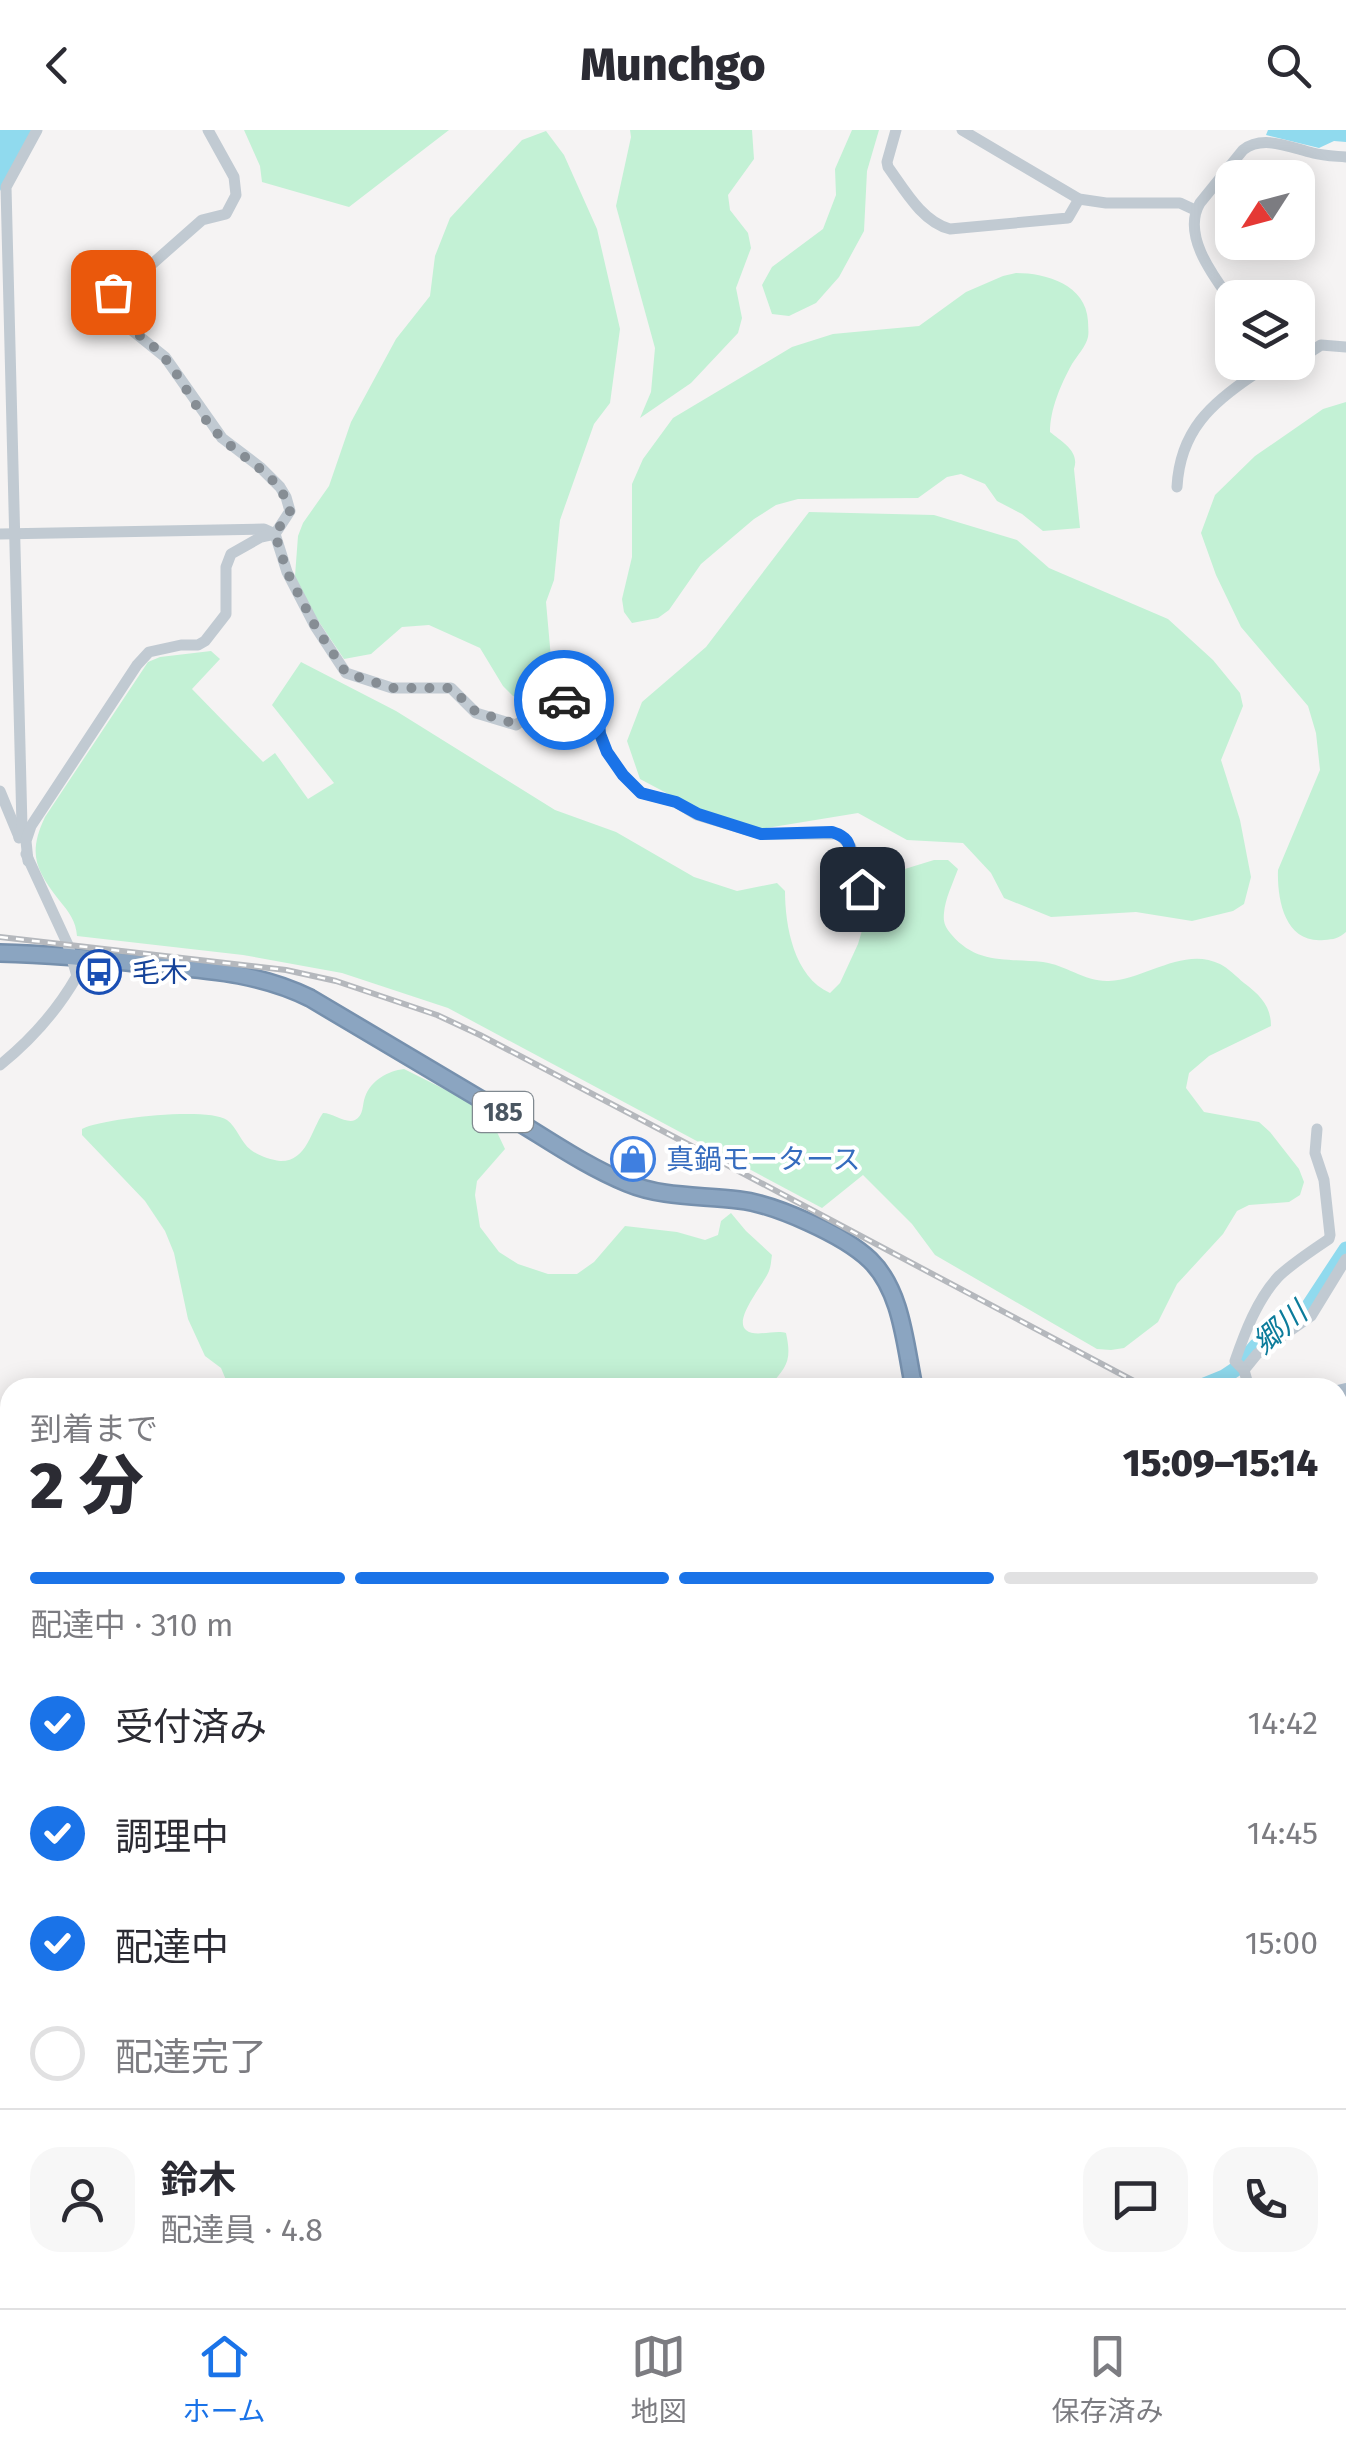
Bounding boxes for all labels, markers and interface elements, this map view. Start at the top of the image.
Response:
icon: back [30,38,85,93]
text: Munchgo [581,38,765,92]
icon: search [1261,38,1316,93]
north arrow [1215,160,1315,260]
map controls [1215,160,1315,380]
pin [71,250,156,335]
icon: bag [86,265,141,320]
button: layers [1215,280,1315,380]
courier [514,650,614,750]
icon: car [537,673,592,728]
pin [820,847,905,932]
icon: home [835,862,890,917]
bus stop icon: 毛木 [76,949,122,995]
place label: 毛木 [132,956,188,989]
road number: 185 [473,1092,533,1132]
shop icon: 真鍋モータース [610,1136,656,1182]
place label: 真鍋モータース [666,1143,861,1176]
water label: 郷川 [1246,1293,1317,1361]
text: 到着まで [30,1410,158,1448]
text: 15:09–15:14 [1123,1440,1318,1486]
text: 2 分 [30,1447,144,1525]
text: 配達中 · 310 m [30,1606,233,1644]
icon: check [30,1696,85,1751]
text: 受付済み [115,1704,267,1750]
text: 14:42 [1247,1704,1318,1742]
icon: check [30,1806,85,1861]
text: 調理中 [115,1814,229,1860]
text: 14:45 [1247,1814,1318,1852]
icon: check [30,1916,85,1971]
text: 配達中 [115,1924,229,1970]
text: 15:00 [1245,1924,1318,1962]
text: 配達完了 [115,2034,267,2080]
button: person [30,2147,135,2252]
button: chat [1083,2147,1188,2252]
button: phone [1213,2147,1318,2252]
text: 鈴木 [160,2157,236,2203]
text: 配達員 · 4.8 [160,2211,323,2249]
tab: ホーム [182,2329,266,2429]
tab: 地図 [631,2329,687,2429]
tab: 保存済み [1051,2329,1164,2429]

